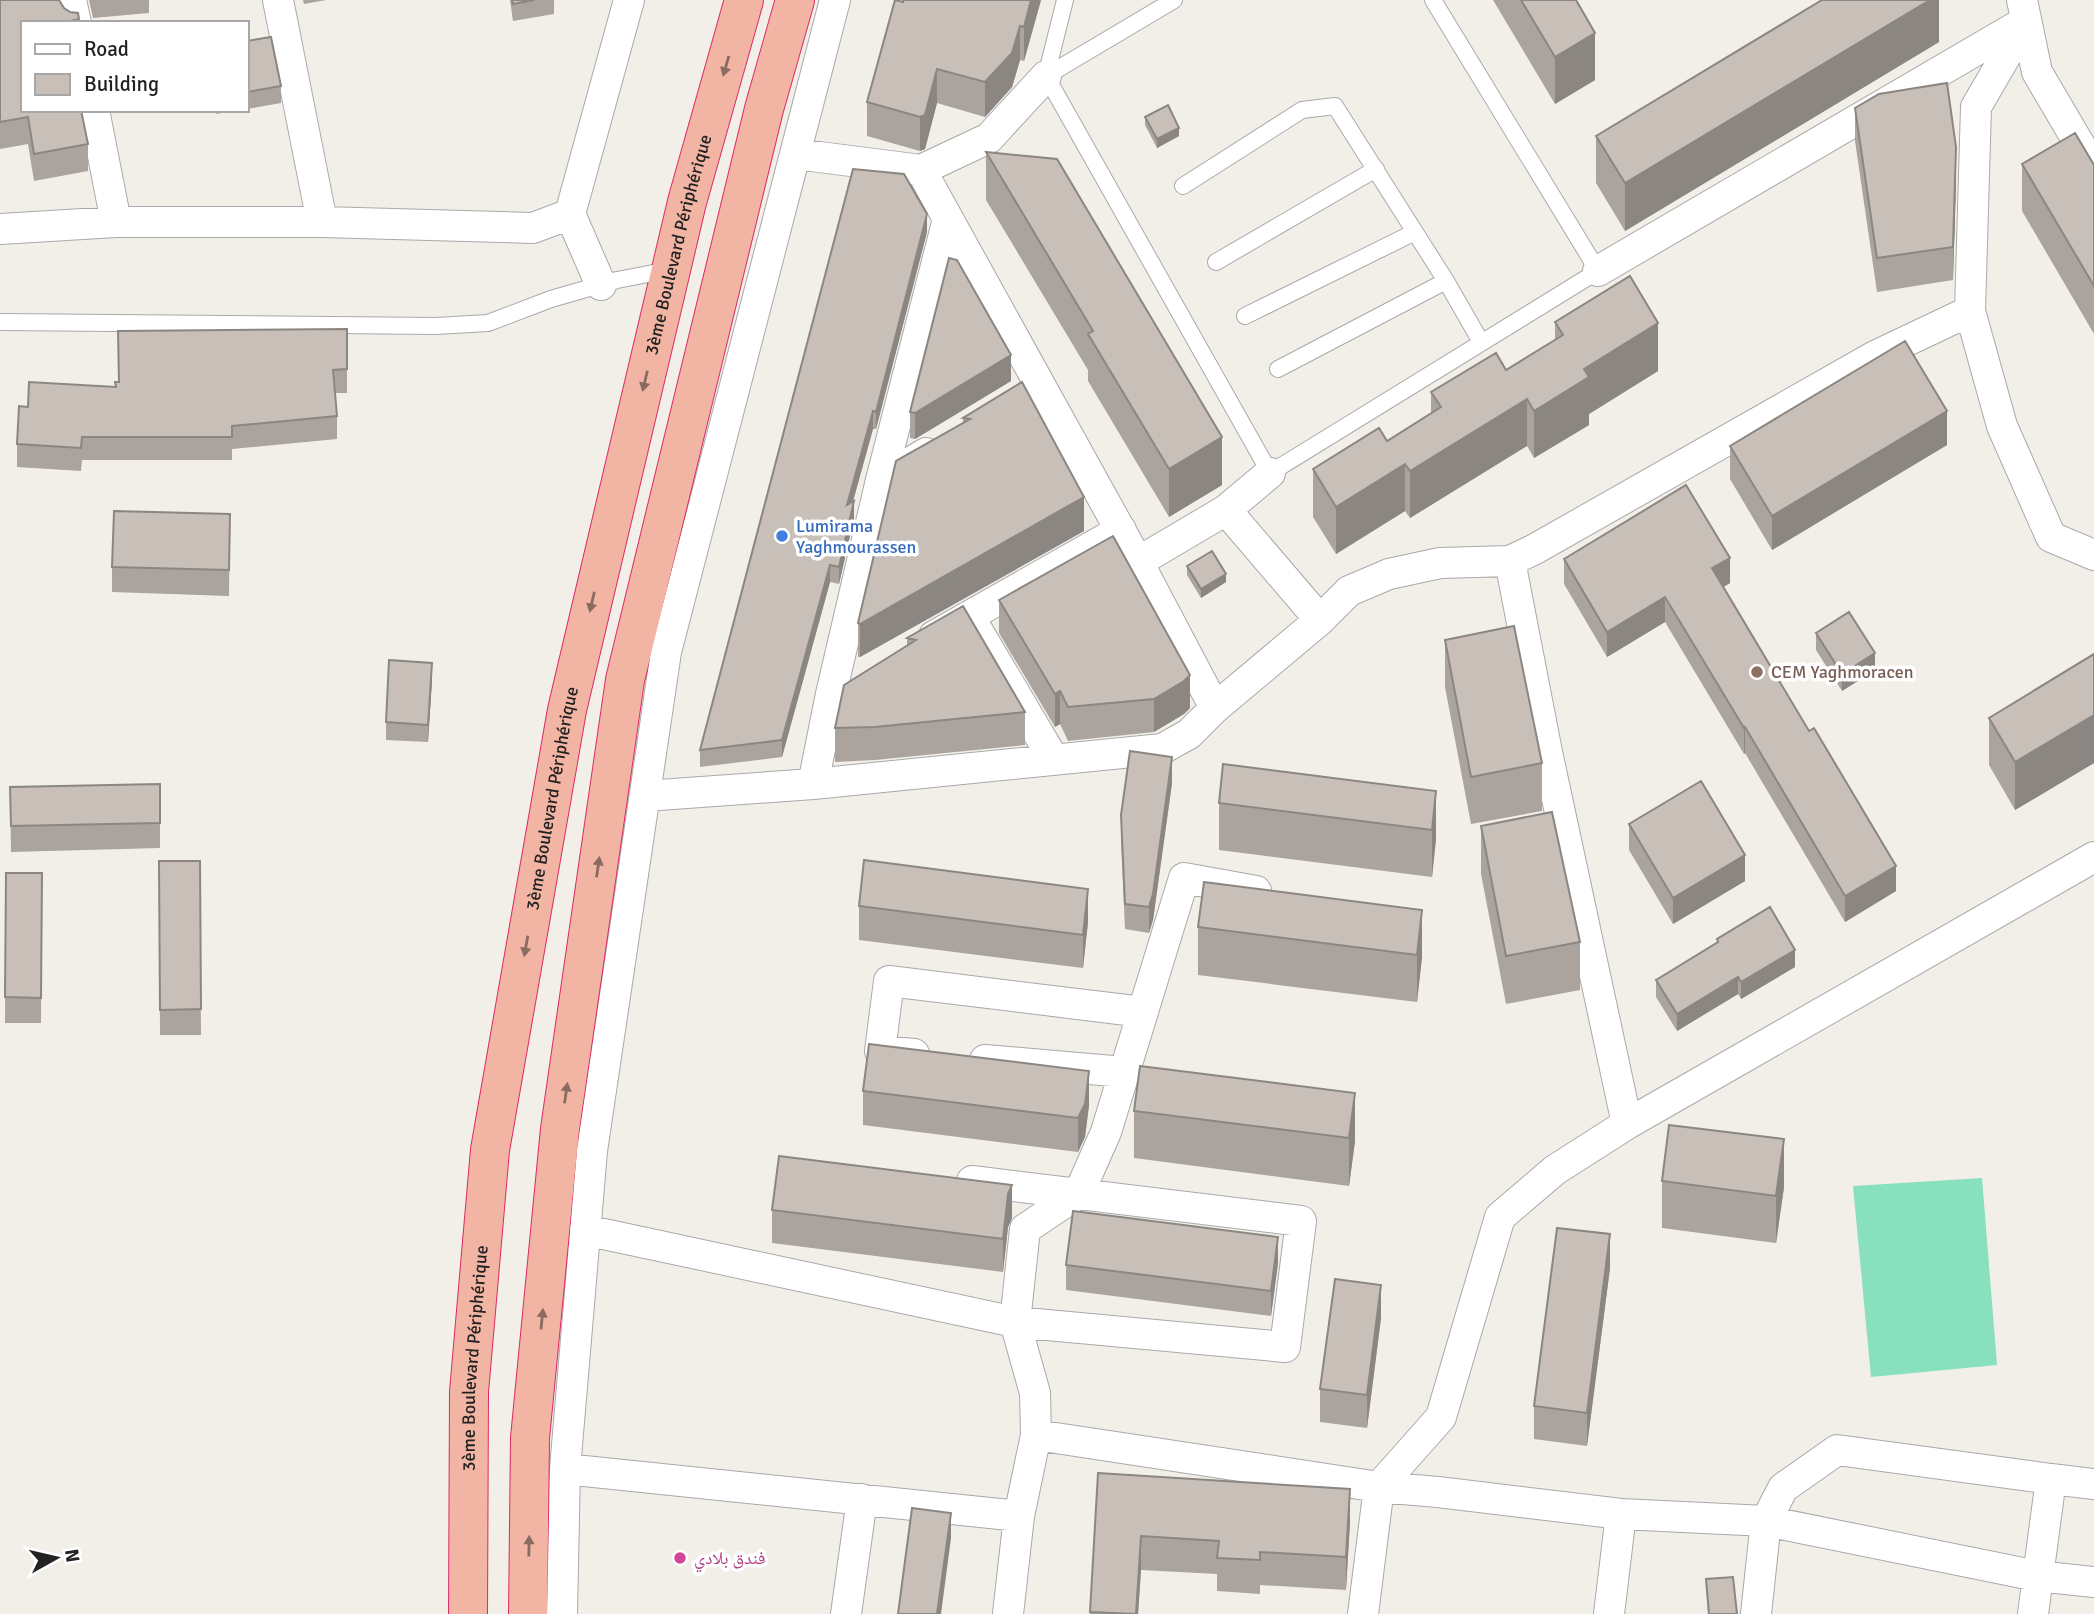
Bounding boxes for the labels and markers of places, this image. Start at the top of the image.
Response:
place label: Lumirama Yaghmourassen [796,515,916,558]
marker: Lumirama Yaghmourassen [774,528,790,544]
place label: CEM Yaghmoracen [1771,661,1914,683]
marker: CEM Yaghmoracen [1749,664,1765,680]
place label: فندق بلادي [694,1547,765,1573]
marker: فندق بلادي [672,1550,688,1566]

